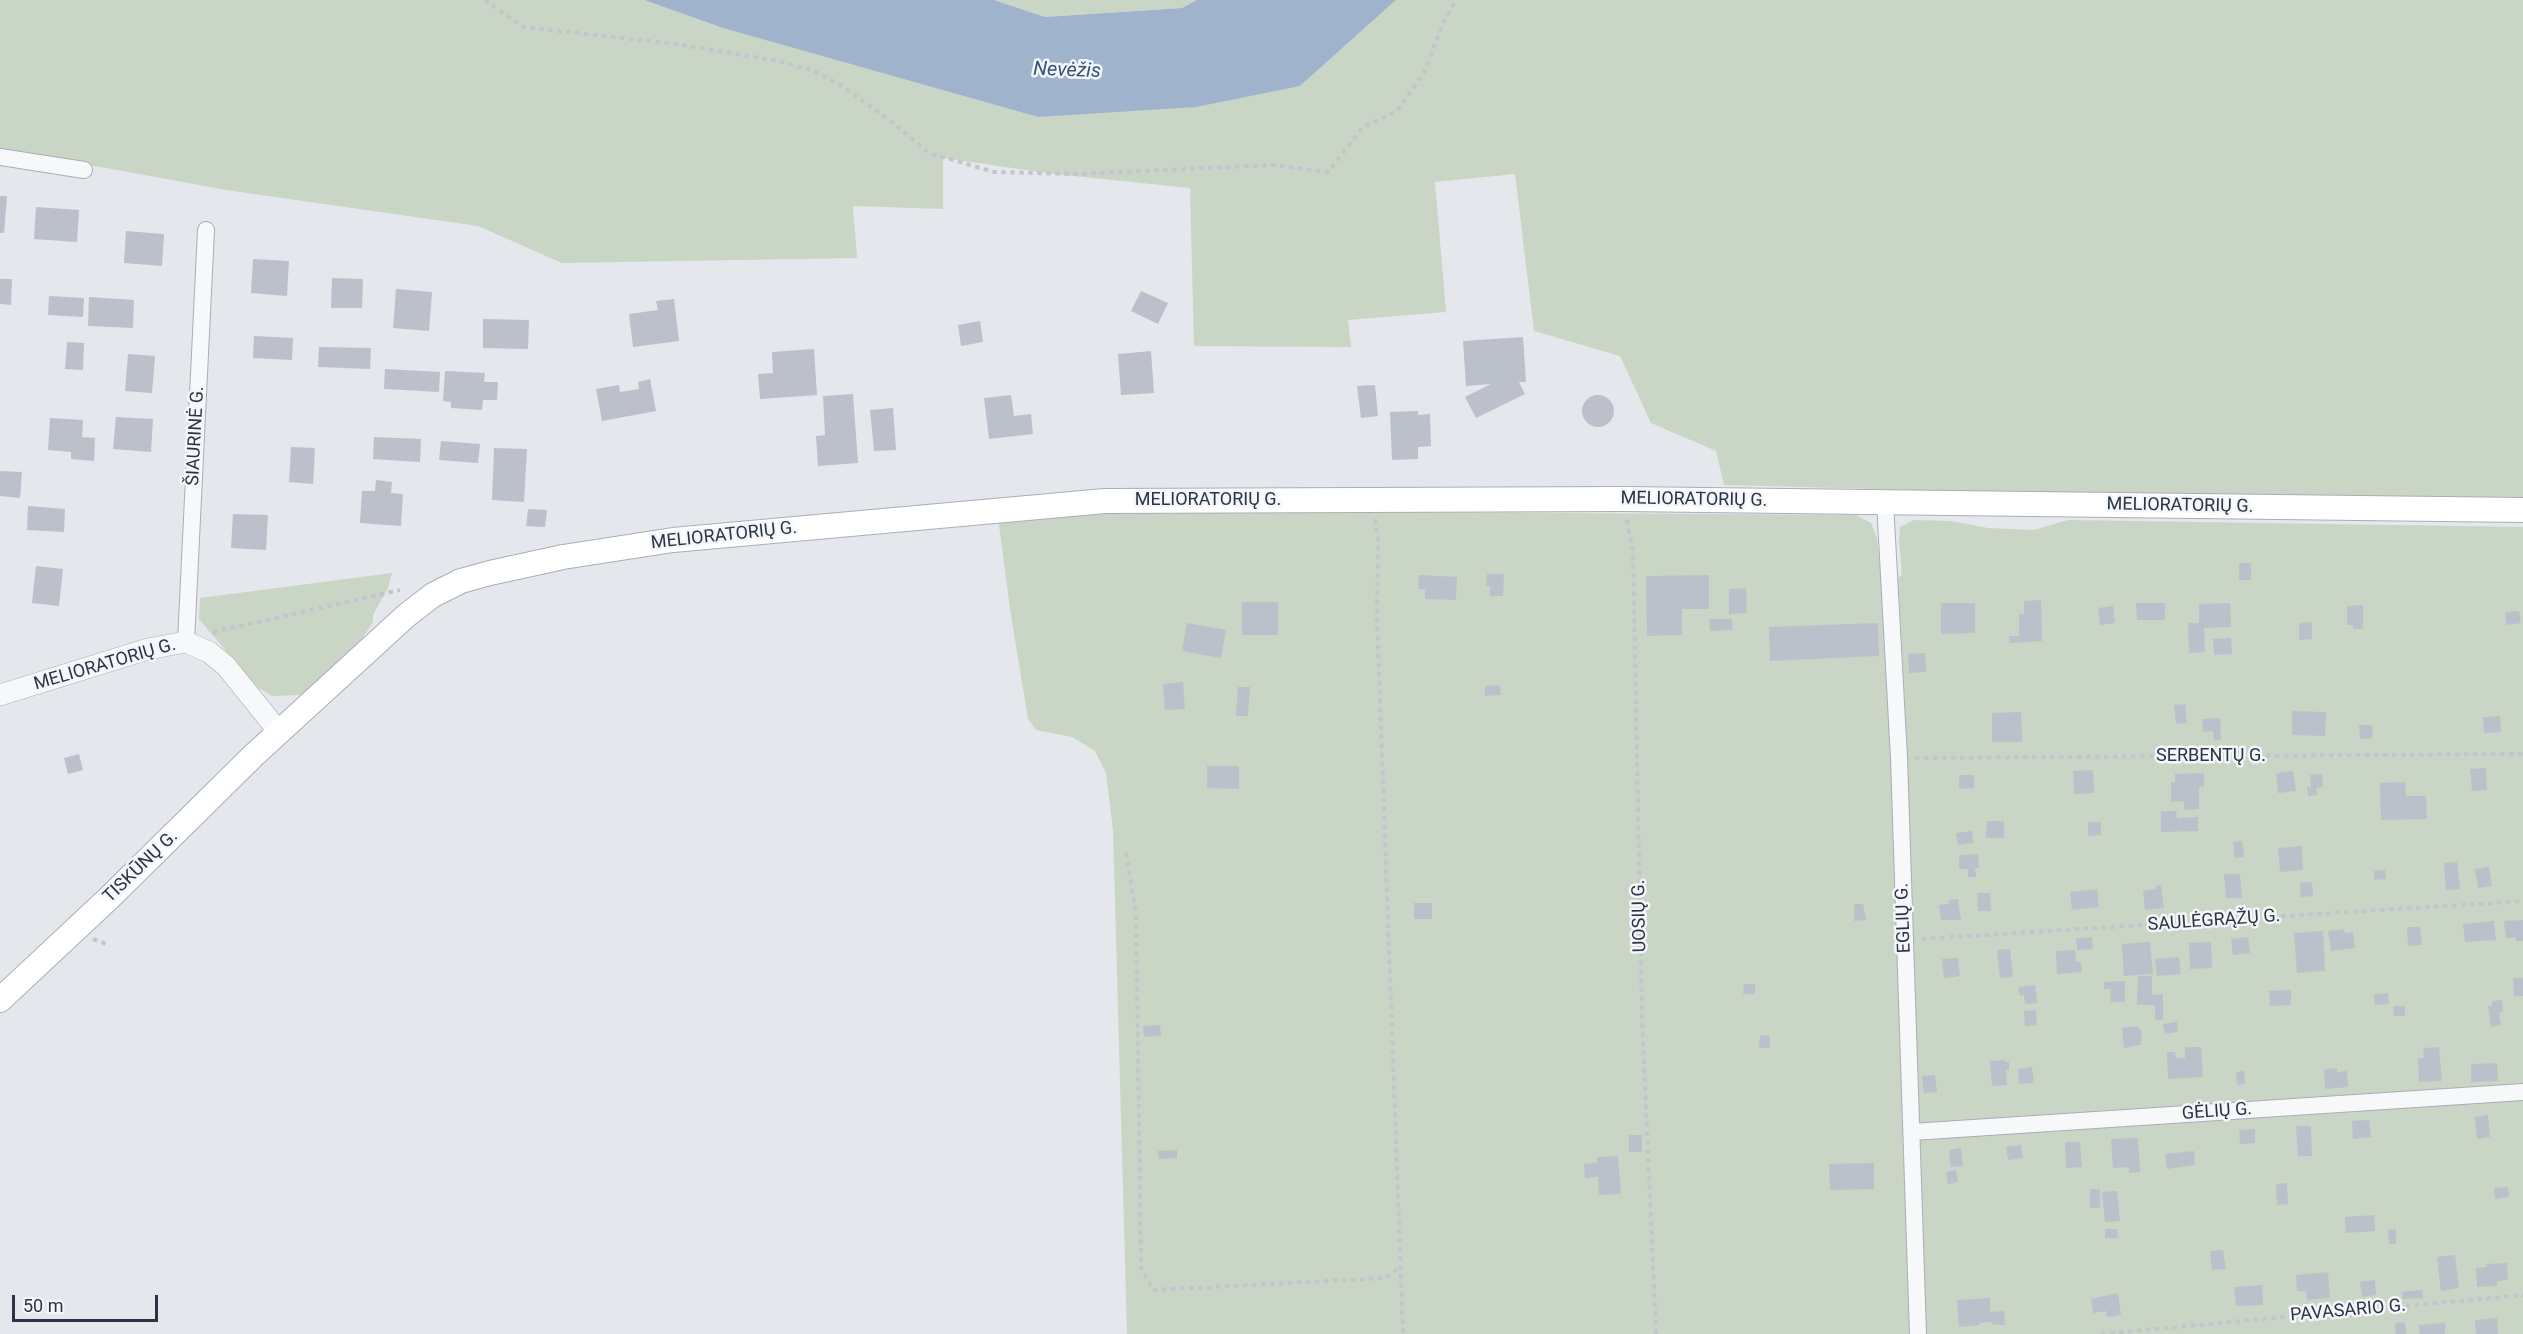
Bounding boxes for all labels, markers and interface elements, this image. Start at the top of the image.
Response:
water label: Nevėžis [1033,58,1101,84]
street label: ŠIAURINĖ G. [183,386,209,486]
street label: MELIORATORIŲ G. [1621,488,1767,512]
street label: MELIORATORIŲ G. [1135,489,1281,511]
street label: MELIORATORIŲ G. [2107,494,2253,518]
street label: MELIORATORIŲ G. [650,518,798,554]
street label: MELIORATORIŲ G. [32,634,178,696]
street label: SERBENTŲ G. [2156,745,2266,767]
street label: TISKŪNŲ G. [99,826,183,908]
street label: UOSIŲ G. [1629,879,1651,953]
street label: EGLIŲ G. [1892,883,1916,953]
street label: SAULĖGRĄŽŲ G. [2147,906,2281,936]
street label: GĖLIŲ G. [2181,1099,2253,1125]
scale bar [15,1283,160,1321]
text: 50 m [23,1295,63,1316]
street label: PAVASARIO G. [2289,1295,2407,1327]

